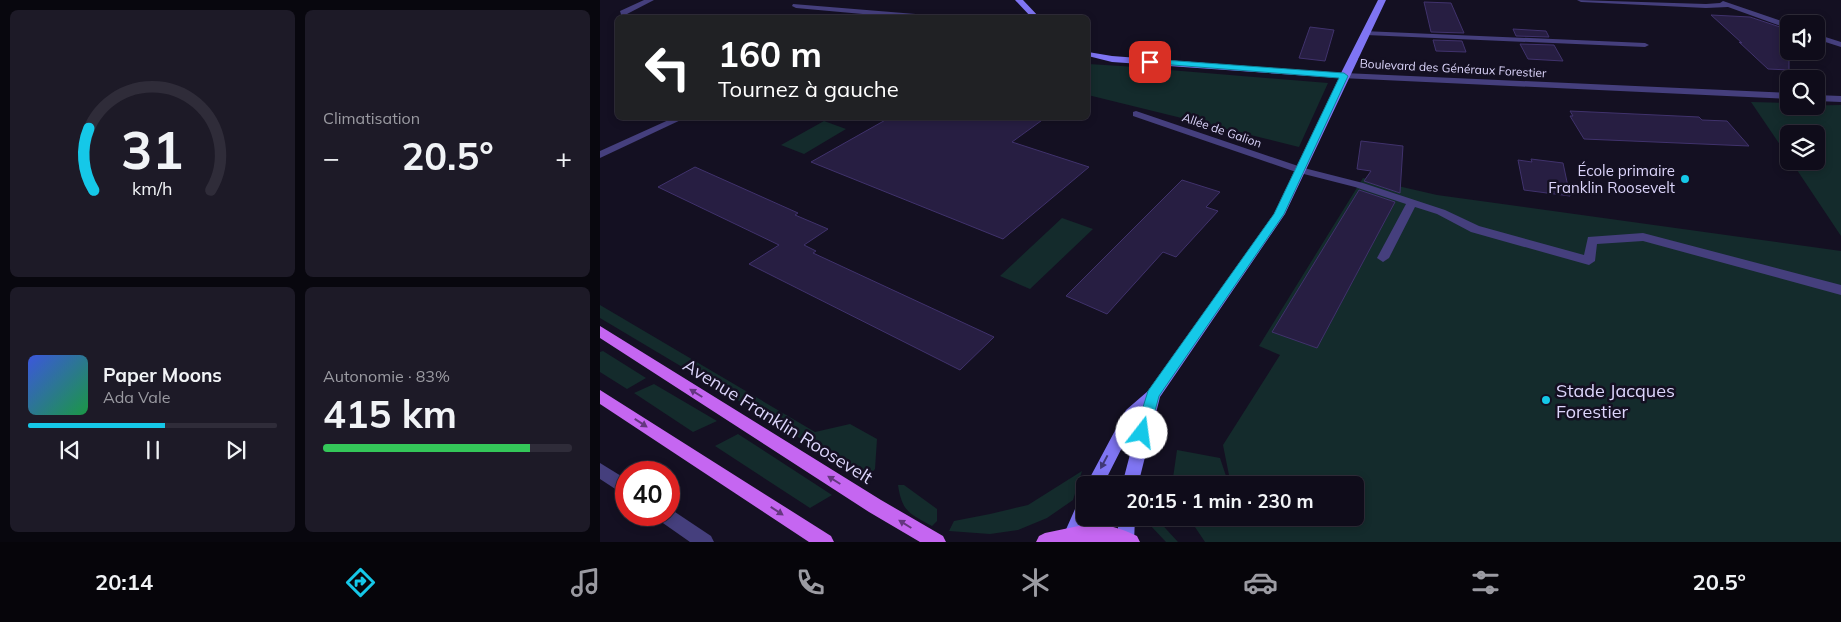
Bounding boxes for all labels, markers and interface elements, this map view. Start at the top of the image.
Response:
map controls [1780,15,1825,170]
button: sound [1780,15,1825,60]
text: 160 m [718,32,822,76]
icon: left [635,35,700,100]
pin [1129,41,1171,83]
icon: arrive [1136,48,1164,76]
street label: Boulevard des Généraux Forestier [1359,56,1547,80]
button: search [1780,70,1825,115]
text: Tournez à gauche [718,75,899,103]
text: Climatisation [323,108,420,128]
street label: Allée de Galion [1180,109,1264,151]
text: 31 [121,117,184,182]
button: layers [1780,125,1825,170]
text: 20.5° [401,132,494,180]
text: − [323,140,340,175]
text: + [555,140,572,175]
place label: École primaire Franklin Roosevelt [1548,161,1675,197]
marker: École primaire Franklin Roosevelt [1679,173,1691,185]
text: km/h [132,177,173,199]
street label: Avenue Franklin Roosevelt [679,353,877,489]
text: Paper Moons [103,363,222,387]
text: Autonomie · 83% [323,366,450,386]
place label: Stade Jacques Forestier [1556,379,1675,423]
text: Ada Vale [103,387,170,407]
one-way arrow [690,388,703,397]
text: 415 km [323,390,457,438]
marker: Stade Jacques Forestier [1540,394,1552,406]
position arrow [1115,406,1167,458]
one-way arrow [634,418,648,427]
icon: previous [56,436,84,464]
icon: pause [139,436,167,464]
icon: next [222,436,250,464]
one-way arrow [1100,455,1109,469]
speed limit sign: 40 [615,461,680,526]
one-way arrow [827,475,840,484]
text: 20:15 · 1 min · 230 m [1126,489,1314,513]
one-way arrow [770,506,784,516]
one-way arrow [899,520,912,529]
icon: directions [343,565,378,600]
icon: music [568,565,603,600]
icon: phone [793,565,828,600]
icon: climate [1018,565,1053,600]
icon: car [1243,565,1278,600]
icon: filters [1468,565,1503,600]
text: 20:14 [95,568,153,596]
text: 20.5° [1693,568,1746,596]

